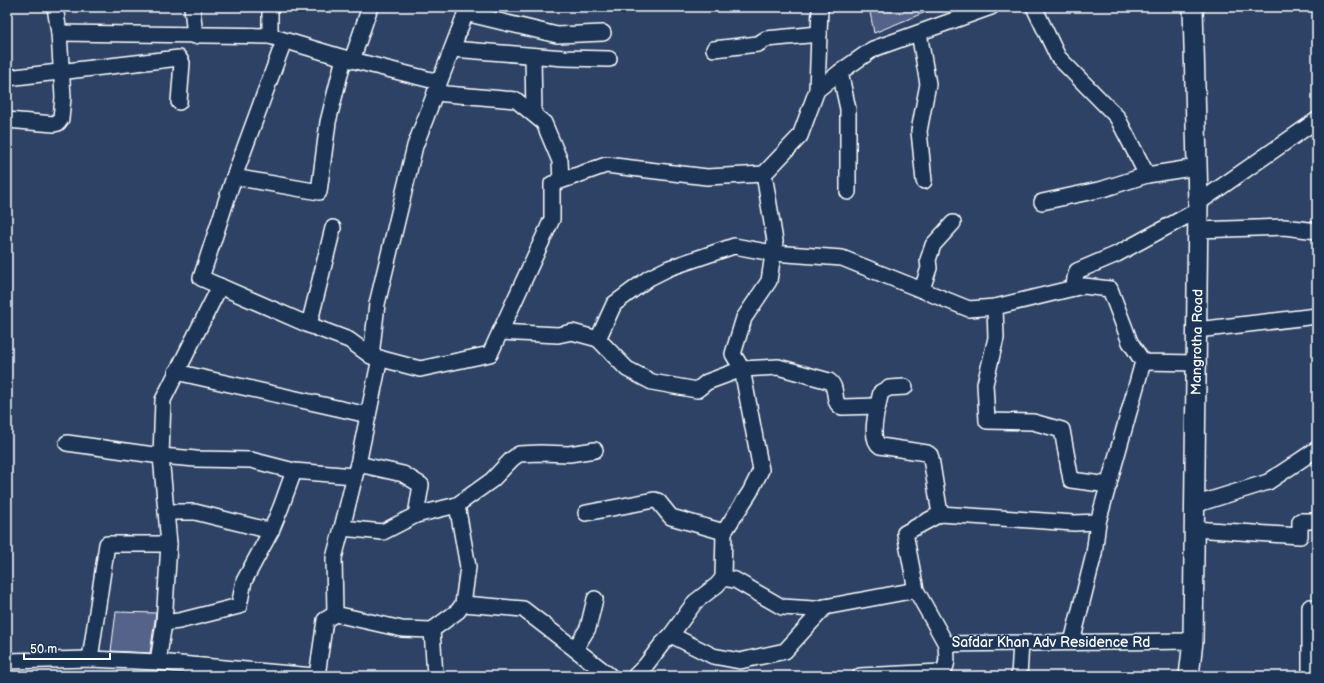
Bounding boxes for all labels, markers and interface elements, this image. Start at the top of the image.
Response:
street label: Mangrotha Road [1188,289,1206,395]
street label: Safdar Khan Adv Residence Rd [952,634,1150,651]
scale bar [24,635,110,661]
text: 50 m [30,642,57,657]

